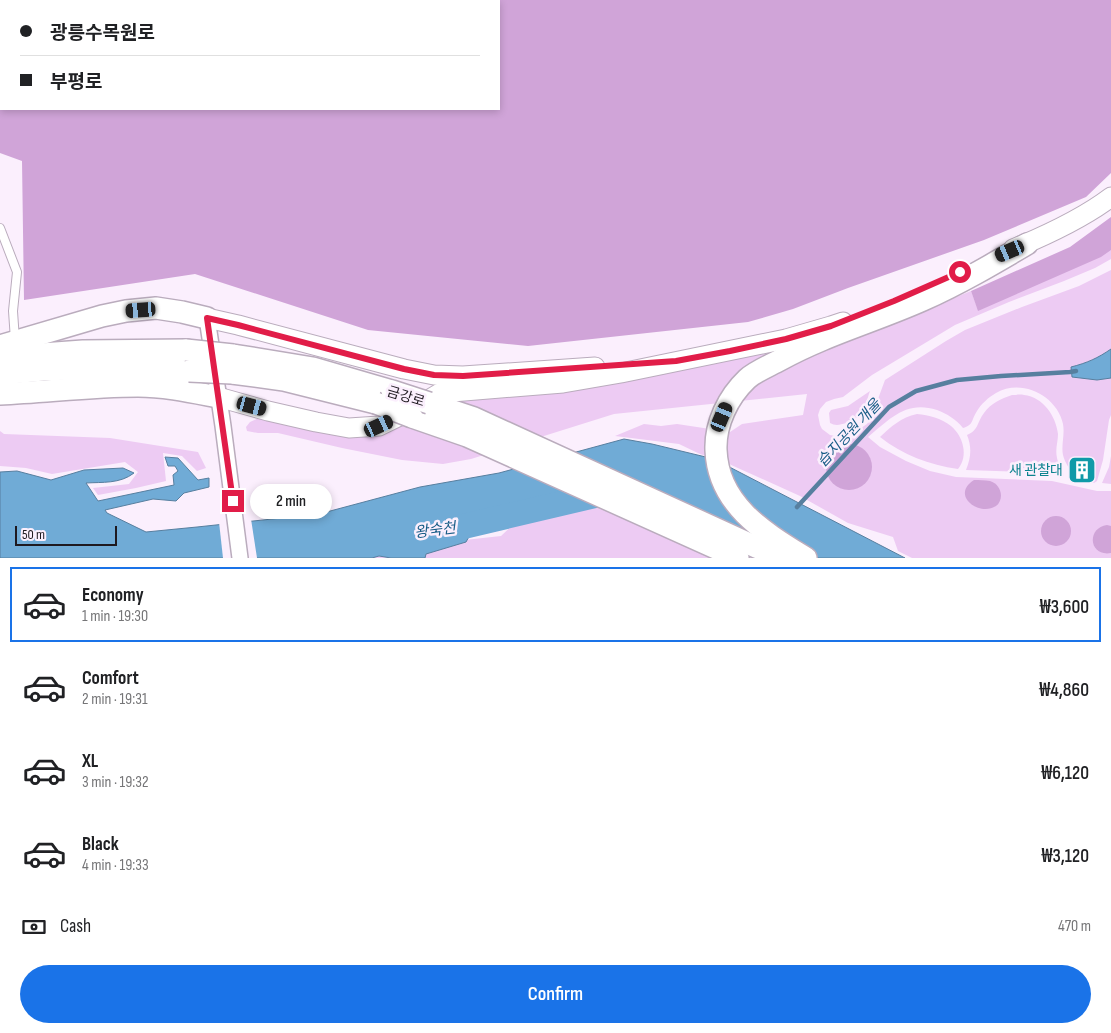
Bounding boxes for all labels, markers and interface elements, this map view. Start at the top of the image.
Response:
text: 광릉수목원로 [50,22,155,45]
text: 부평로 [50,71,102,94]
car [993,238,1026,264]
route start [949,261,971,283]
car [125,301,156,319]
street label: 금강로 [385,383,427,410]
car [235,395,268,417]
water label: 습지공원 개울 [813,395,886,471]
car [709,400,734,434]
car [362,413,395,439]
building icon: 새 관찰대 [1067,455,1097,485]
place label: 새 관찰대 [1009,462,1063,479]
callout: 2 min [250,484,333,518]
route end [222,490,244,512]
text: 2 min [276,492,306,511]
water label: 왕숙천 [413,518,459,542]
scale bar [15,523,118,546]
text: 50 m [22,526,45,543]
icon: car [22,582,67,627]
text: Economy [82,584,144,607]
text: ₩3,600 [1040,596,1089,619]
text: 1 min · 19:30 [82,607,148,626]
icon: car [22,665,67,710]
text: Comfort [82,667,139,690]
text: ₩4,860 [1039,679,1089,702]
text: 2 min · 19:31 [82,690,148,709]
icon: car [22,748,67,793]
text: XL [82,750,98,773]
text: ₩6,120 [1041,762,1089,785]
text: 3 min · 19:32 [82,773,149,792]
icon: car [22,831,67,876]
text: Black [82,833,119,856]
text: ₩3,120 [1042,845,1089,868]
text: 4 min · 19:33 [82,856,149,875]
icon: cash [20,913,48,941]
text: Cash [60,915,91,938]
text: 470 m [1058,917,1091,936]
button: Confirm [20,965,1091,1023]

